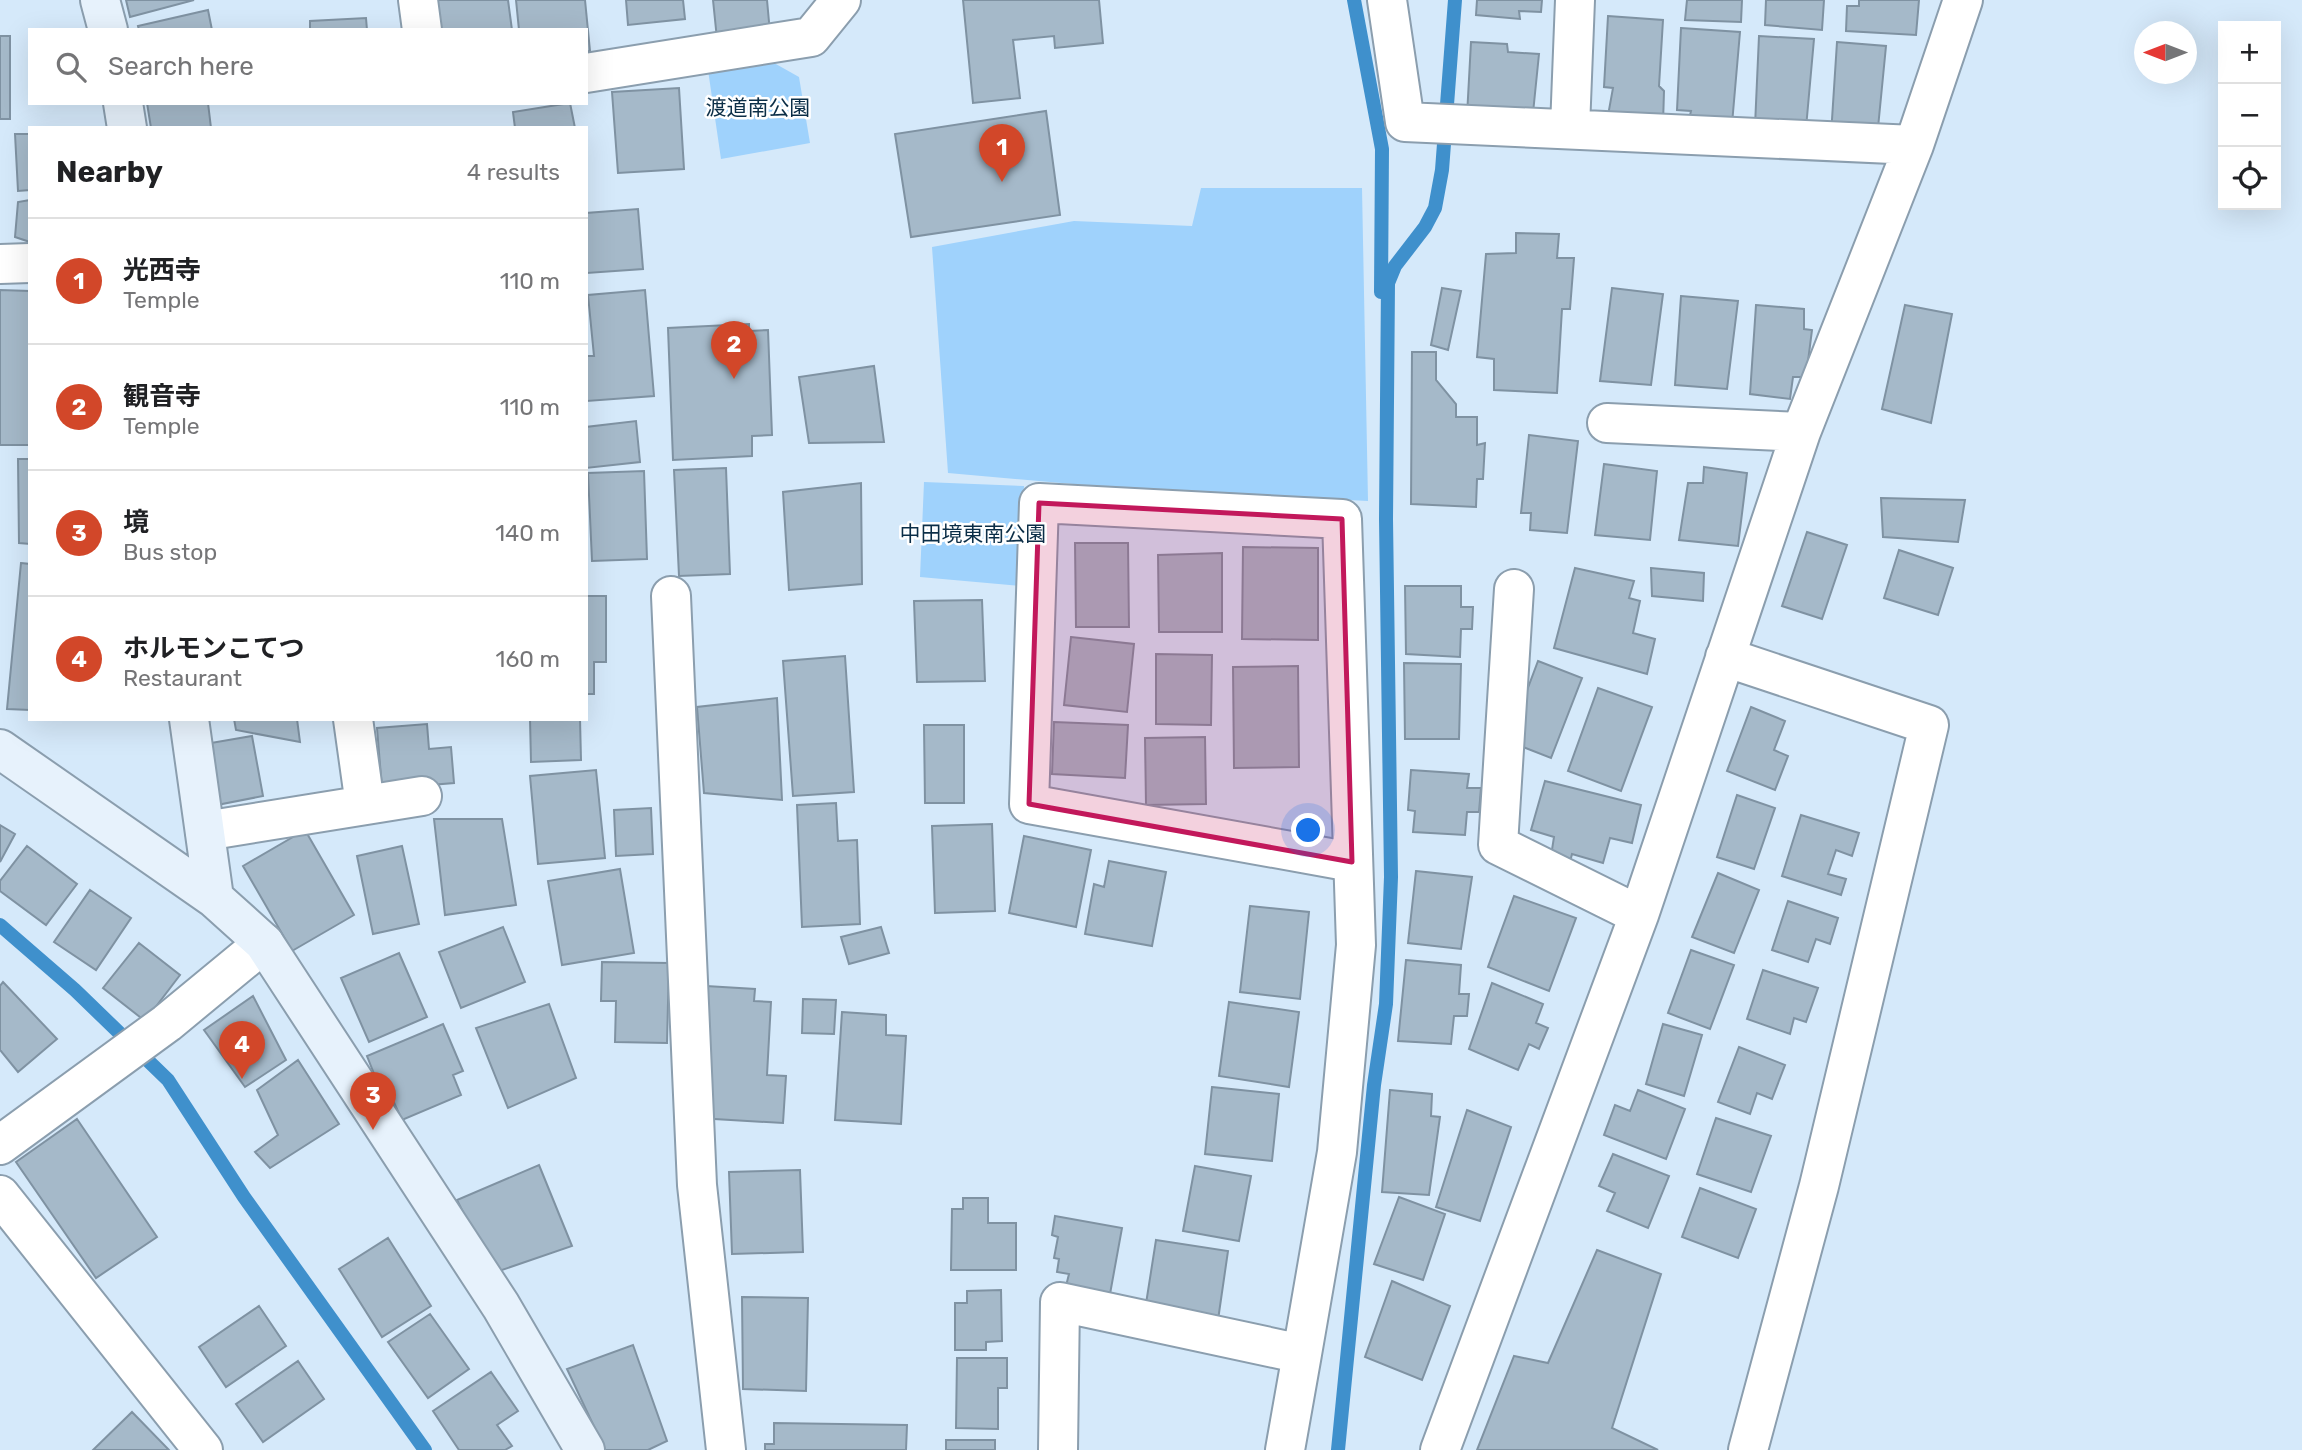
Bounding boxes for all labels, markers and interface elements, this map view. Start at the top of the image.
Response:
north arrow [2134,21,2197,84]
map controls [2218,21,2281,210]
button: + [2218,21,2281,84]
search box [28,28,588,105]
icon: search [52,48,90,86]
text: Search here [108,51,254,82]
button: − [2218,84,2281,147]
park label: 渡道南公園 [706,95,811,120]
pin: 1 [979,124,1025,182]
button: locate [2218,147,2281,210]
text: Nearby [56,154,163,190]
text: 4 results [467,158,560,186]
text: 光西寺 [123,255,201,286]
text: 1 [73,267,85,295]
text: 110 m [500,267,560,295]
text: Temple [123,286,200,314]
pin: 2 [711,321,757,379]
text: 観音寺 [123,381,201,412]
text: 2 [72,393,86,421]
text: 110 m [500,393,560,421]
text: Temple [123,412,200,440]
text: 境 [123,507,149,538]
text: 3 [71,519,87,547]
text: 140 m [495,519,560,547]
park label: 中田境東南公園 [900,521,1047,546]
text: Bus stop [123,538,217,566]
text: ホルモンこてつ [123,633,304,664]
text: 4 [71,645,87,673]
text: 160 m [496,645,560,673]
text: Restaurant [123,664,242,692]
your location [1291,813,1325,847]
pin: 4 [219,1021,265,1079]
pin: 3 [350,1072,396,1130]

